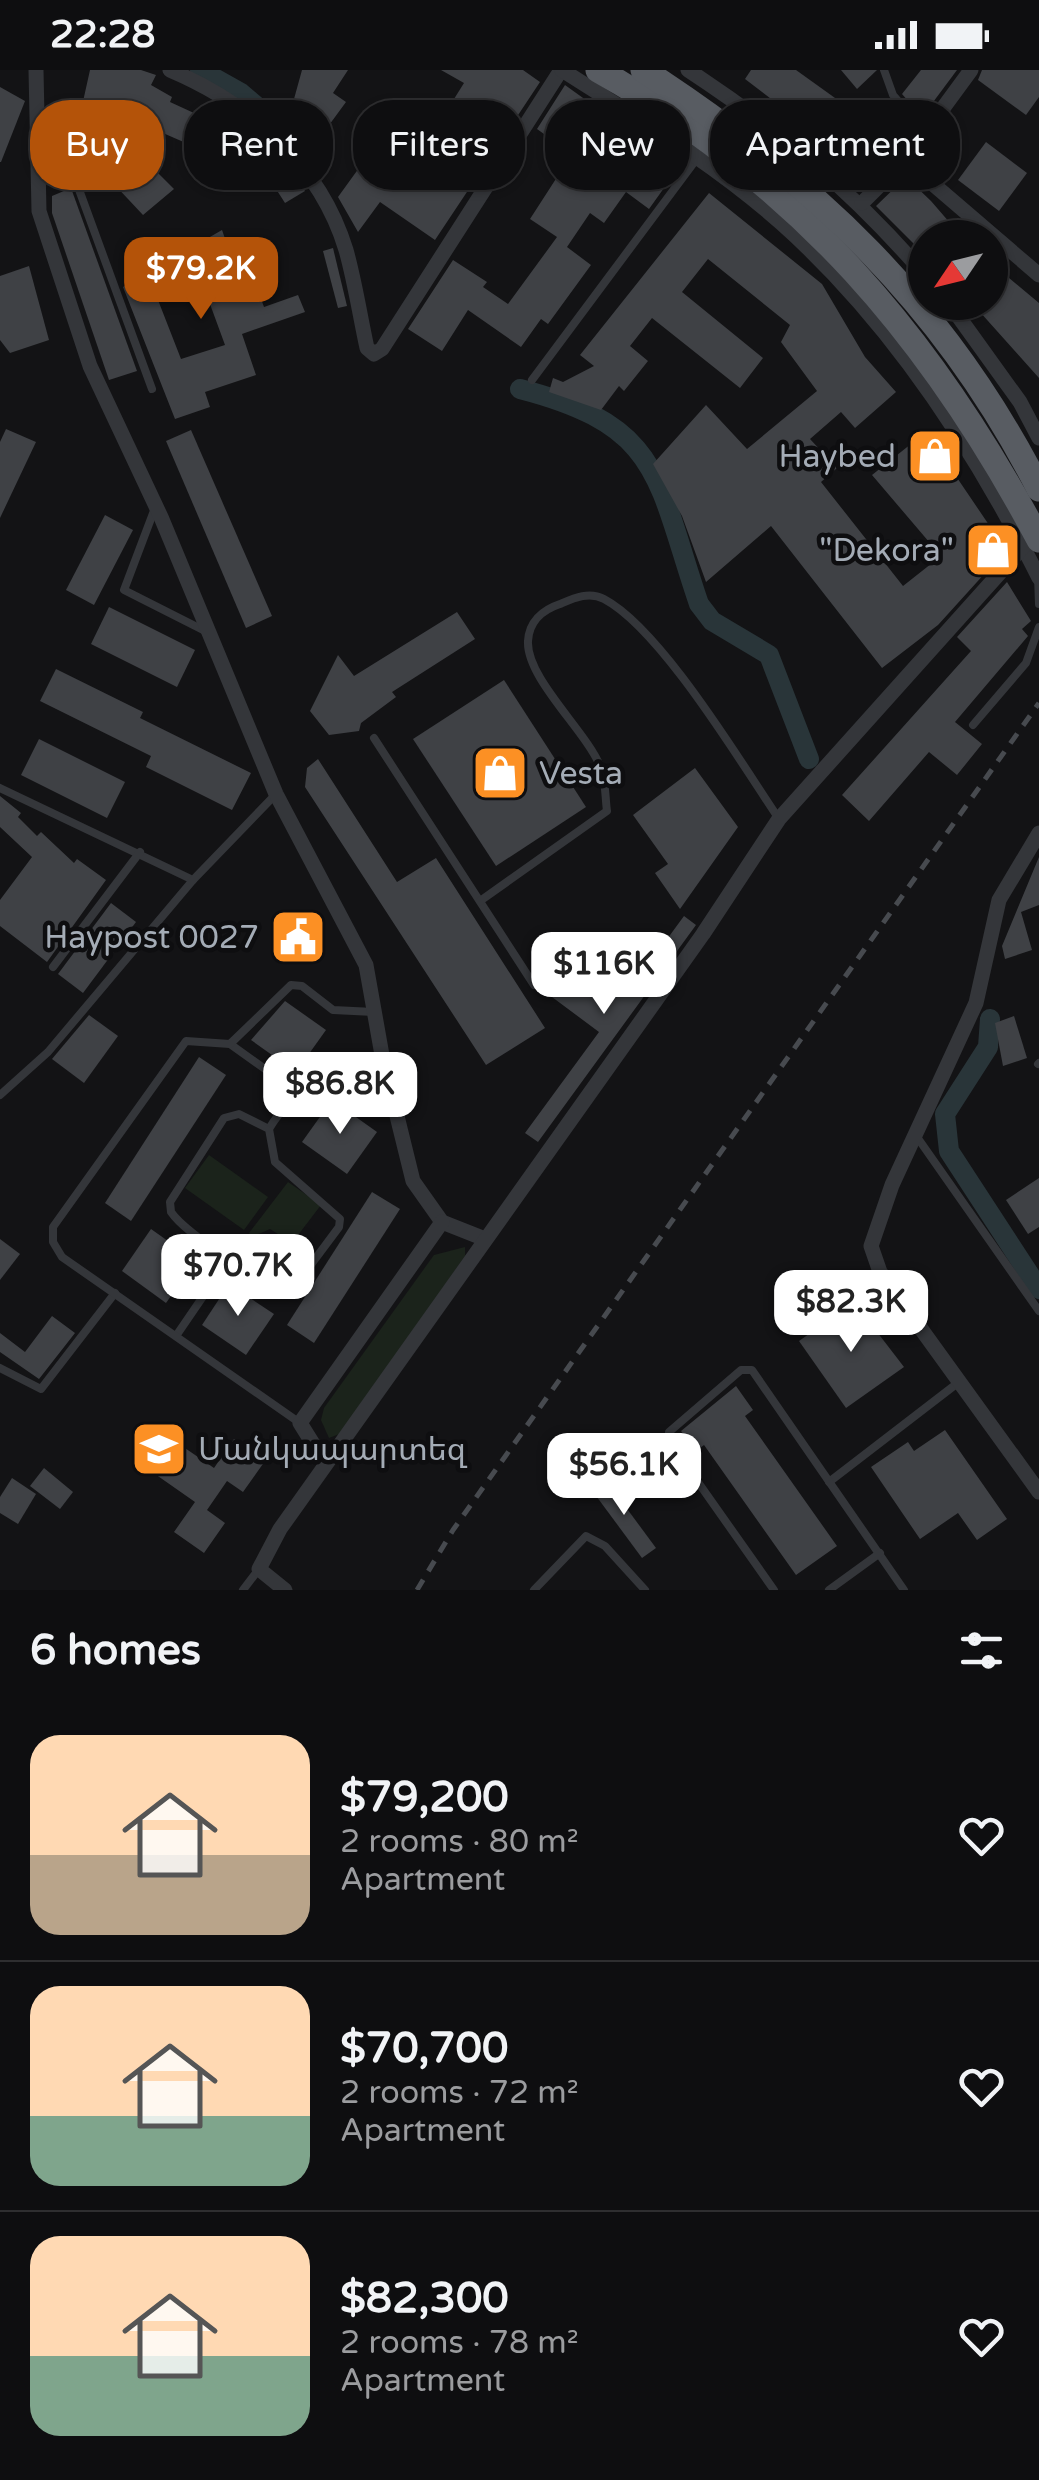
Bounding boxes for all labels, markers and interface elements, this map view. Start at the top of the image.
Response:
text: 22:28 [50,12,155,58]
chip: Buy [30,100,164,190]
chip: Rent [184,100,333,190]
chip: Filters [353,100,525,190]
chip: New [545,100,690,190]
chip: Apartment [710,100,960,190]
north arrow [908,220,1008,320]
map controls [908,220,1008,320]
pin: $79.2K [120,237,282,322]
text: $79.2K [146,250,256,288]
shop icon: Haybed [905,426,965,486]
place label: Haybed [778,438,896,476]
shop icon: "Dekora" [963,520,1023,580]
place label: "Dekora" [819,532,954,570]
shop icon: Vesta [470,743,530,803]
place label: Vesta [539,755,623,793]
public building icon: Haypost 0027 [268,907,328,967]
place label: Haypost 0027 [44,919,259,957]
pin: $116K [534,932,674,1017]
text: $116K [553,945,655,983]
pin: $86.8K [259,1052,421,1137]
text: $86.8K [285,1065,395,1103]
pin: $70.7K [157,1234,319,1319]
text: $70.7K [183,1247,293,1285]
pin: $82.3K [770,1270,932,1355]
text: $82.3K [796,1283,906,1321]
school or university icon: Մանկապարտեզ [129,1419,189,1479]
place label: Մանկապարտեզ [198,1431,468,1469]
pin: $56.1K [543,1433,705,1518]
text: $56.1K [569,1446,679,1484]
icon: filters [954,1623,1009,1678]
text: 6 homes [30,1625,201,1676]
text: $79,200 [340,1772,509,1823]
icon: home [110,1775,230,1895]
icon: heart [954,1808,1009,1863]
text: 2 rooms · 80 m² [340,1823,579,1861]
text: Apartment [340,1861,505,1899]
text: $70,700 [340,2023,508,2074]
icon: home [110,2026,230,2146]
icon: heart [954,2059,1009,2114]
text: 2 rooms · 72 m² [340,2074,579,2112]
text: Apartment [340,2112,505,2150]
text: $82,300 [340,2273,509,2324]
icon: home [110,2276,230,2396]
icon: heart [954,2309,1009,2364]
text: 2 rooms · 78 m² [340,2324,579,2362]
text: Apartment [340,2362,505,2400]

